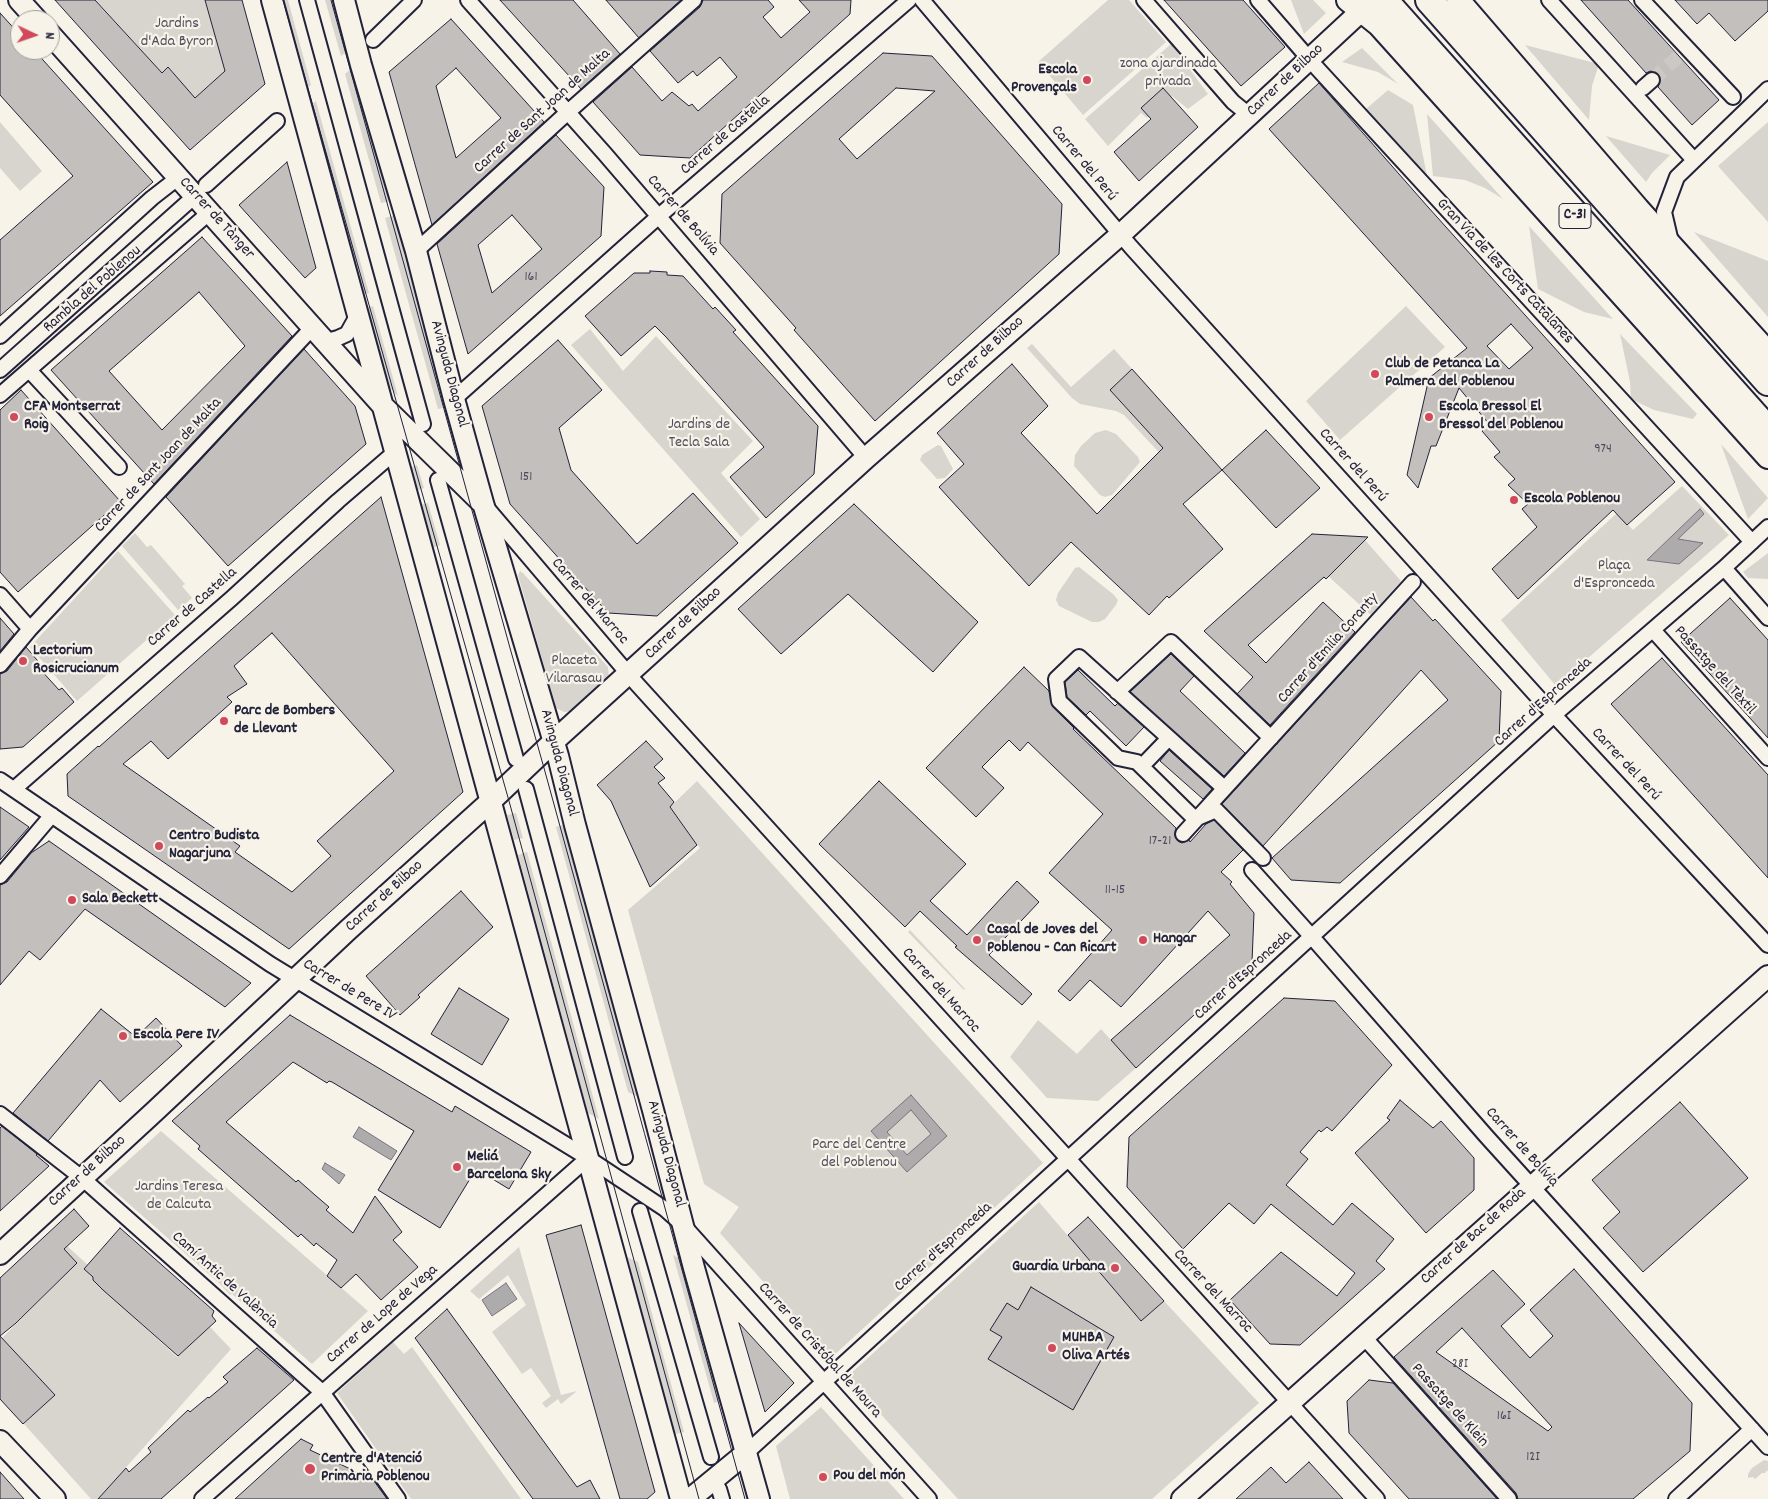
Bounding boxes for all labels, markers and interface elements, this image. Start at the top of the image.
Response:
north arrow [10,10,60,60]
park label: Jardins d'Ada Byron [141,15,213,53]
text: N [39,32,59,40]
street label: Carrer de Bilbao [1244,41,1328,121]
street label: Carrer de Sant Joan de Malta [471,45,615,179]
park label: zona ajardinada privada [1119,55,1217,93]
place label: Escola Provençals [1011,61,1077,99]
marker: Escola Provençals [1081,74,1093,86]
street label: Carrer de Castella [677,92,775,180]
street label: Carrer del Perú [1046,122,1120,206]
street label: Carrer de Bolívia [642,172,722,260]
street label: Carrer de Tànger [174,174,258,264]
street label: Gran Via de les Corts Catalanes [1431,195,1577,349]
road number: C-31 [1559,204,1591,228]
street label: Rambla del Poblenou [40,242,146,338]
house number: 161 [525,270,537,286]
street label: Carrer de Bilbao [943,313,1029,393]
street label: Avinguda Diagonal [425,318,471,430]
place label: Club de Petanca La Palmera del Poblenou [1385,355,1514,393]
marker: Club de Petanca La Palmera del Poblenou [1369,368,1381,380]
street label: Carrer de Sant Joan de Malta [91,395,227,537]
place label: CFA Montserrat Roig [24,398,120,436]
place label: Escola Bressol El Bressol del Poblenou [1439,398,1563,436]
marker: CFA Montserrat Roig [8,411,20,423]
marker: Escola Bressol El Bressol del Poblenou [1423,411,1435,423]
park label: Jardins de Tecla Sala [668,416,730,454]
street label: Carrer del Perú [1314,425,1390,507]
house number: 974 [1594,442,1612,458]
house number: 151 [520,470,532,486]
place label: Escola Poblenou [1524,490,1620,510]
marker: Escola Poblenou [1508,494,1520,506]
street label: Carrer del Marroc [546,555,632,649]
park label: Plaça d'Espronceda [1574,557,1654,595]
street label: Carrer de Castella [144,564,242,652]
street label: Carrer de Bilbao [642,584,726,664]
street label: Carrer d'Emilia Coranty [1274,590,1384,708]
street label: Passatge del Tèxtil [1669,622,1759,720]
place label: Lectorium Rosicrucianum [33,642,119,680]
park label: Placeta Vilarasau [546,652,602,690]
street label: Carrer d'Espronceda [1491,654,1597,752]
marker: Lectorium Rosicrucianum [17,655,29,667]
place label: Parc de Bombers de Llevant [234,702,335,740]
street label: Avinguda Diagonal [535,707,581,819]
marker: Parc de Bombers de Llevant [218,715,230,727]
street label: Carrer del Perú [1586,724,1664,806]
place label: Centro Budista Nagarjuna [169,827,259,865]
house number: 17-21 [1149,834,1171,850]
marker: Centro Budista Nagarjuna [153,840,165,852]
street label: Carrer de Bilbao [342,857,428,937]
house number: 11-15 [1105,883,1125,899]
place label: Sala Beckett [82,890,158,910]
marker: Sala Beckett [66,894,78,906]
place label: Casal de Joves del Poblenou - Can Ricart [987,921,1116,959]
street label: Carrer d'Espronceda [1191,927,1297,1025]
place label: Hangar [1153,930,1197,950]
marker: Casal de Joves del Poblenou - Can Ricart [971,934,983,946]
marker: Hangar [1137,934,1149,946]
street label: Carrer del Marroc [897,944,983,1038]
street label: Carrer de Pere IV [299,956,399,1026]
place label: Escola Pere IV [133,1026,219,1046]
marker: Escola Pere IV [117,1030,129,1042]
street label: Avinguda Diagonal [642,1098,688,1210]
street label: Carrer de Bolívia [1480,1104,1562,1192]
street label: Carrer de Bilbao [45,1132,131,1212]
park label: Parc del Centre del Poblenou [812,1136,906,1174]
place label: Meliá Barcelona Sky [467,1148,551,1186]
marker: Meliá Barcelona Sky [451,1161,463,1173]
park label: Jardins Teresa de Calcuta [135,1178,223,1216]
street label: Carrer de Bac de Roda [1417,1185,1531,1289]
street label: Carrer d'Espronceda [891,1199,997,1297]
street label: Camí Antic de València [167,1228,281,1334]
street label: Carrer del Marroc [1168,1246,1256,1338]
place label: Guardia Urbana [1012,1258,1105,1278]
street label: Carrer de Lope de Vega [323,1261,443,1369]
marker: Guardia Urbana [1109,1262,1121,1274]
street label: Carrer de Cristóbal de Moura [753,1279,885,1423]
place label: MUHBA Oliva Artés [1062,1329,1130,1367]
marker: MUHBA Oliva Artés [1046,1342,1058,1354]
house number: 28I [1452,1357,1468,1373]
street label: Passatge de Klein [1406,1360,1492,1452]
house number: 16I [1497,1409,1511,1425]
place label: Centre d'Atenció Primària Poblenou [321,1450,430,1488]
house number: 12I [1526,1450,1540,1466]
marker: Centre d'Atenció Primària Poblenou [303,1462,317,1476]
place label: Pou del món [833,1467,905,1487]
marker: Pou del món [817,1471,829,1483]

